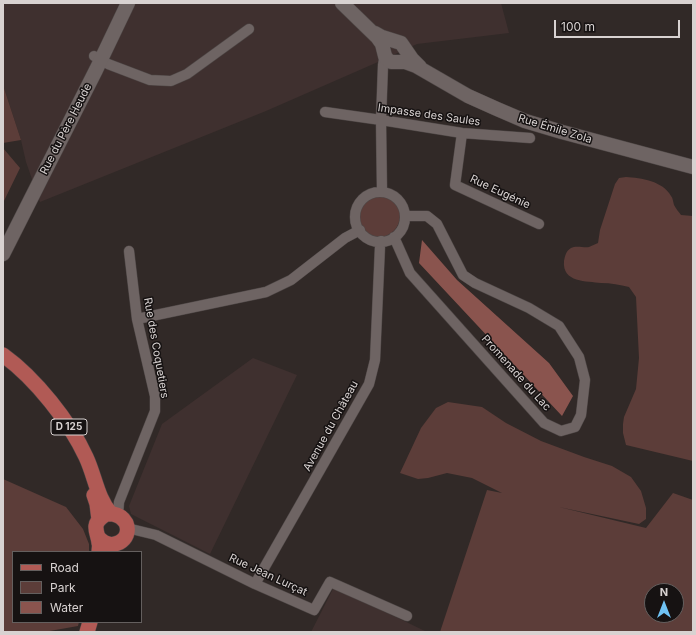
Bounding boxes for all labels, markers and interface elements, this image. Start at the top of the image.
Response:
scale bar [556,12,682,38]
text: 100 m [561,19,595,34]
street label: Rue du Père Heude [37,81,95,177]
street label: Impasse des Saules [377,101,481,129]
street label: Rue Émile Zola [516,112,594,146]
street label: Rue Eugénie [468,172,532,212]
street label: Rue des Coquetiers [141,297,171,399]
street label: Promenade du Lac [478,332,554,414]
street label: Avenue du Château [301,378,361,474]
road number: D 125 [51,419,87,435]
legend [12,551,142,623]
street label: Rue Jean Lurçat [227,551,309,599]
text: Road [50,560,79,575]
text: Park [50,580,76,595]
north arrow [644,583,684,623]
text: N [660,585,668,599]
text: Water [50,600,83,615]

